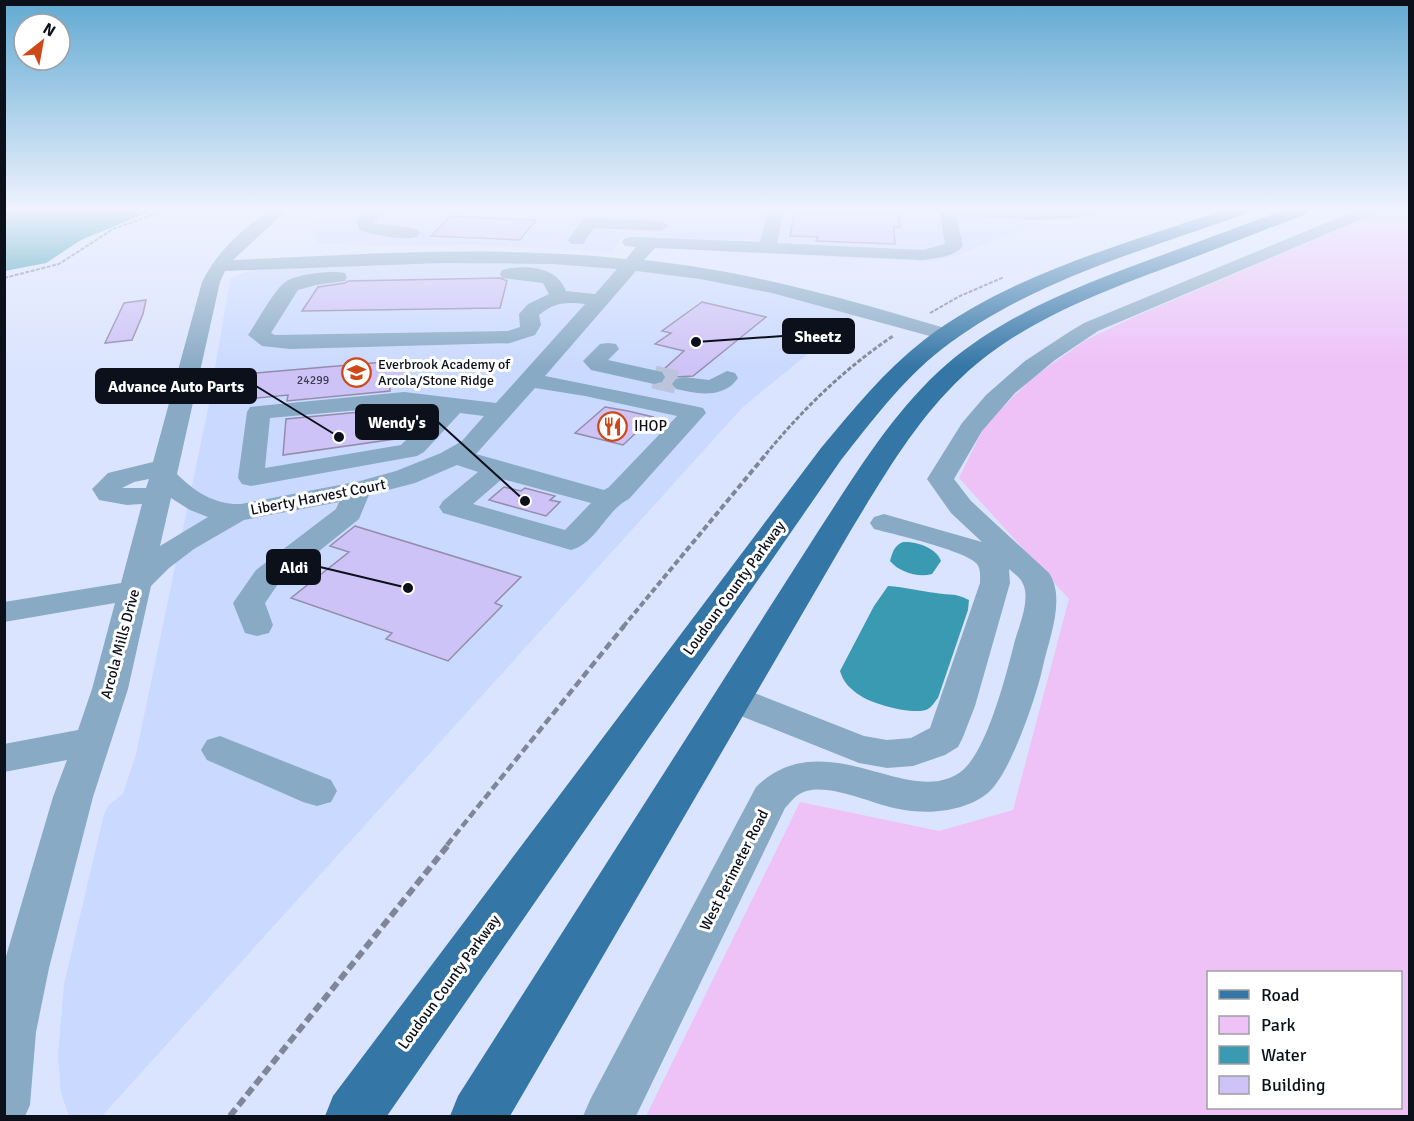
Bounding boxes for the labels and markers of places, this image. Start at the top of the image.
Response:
callout: Sheetz [783,319,854,353]
school or university icon: Everbrook Academy of Arcola/Stone Ridge [341,356,373,388]
place label: Everbrook Academy of Arcola/Stone Ridge [378,356,511,389]
callout: Advance Auto Parts [96,369,256,403]
callout: Wendy's [356,405,438,439]
restaurant icon: IHOP [597,410,629,442]
place label: IHOP [634,417,667,435]
callout: Aldi [267,550,320,584]

